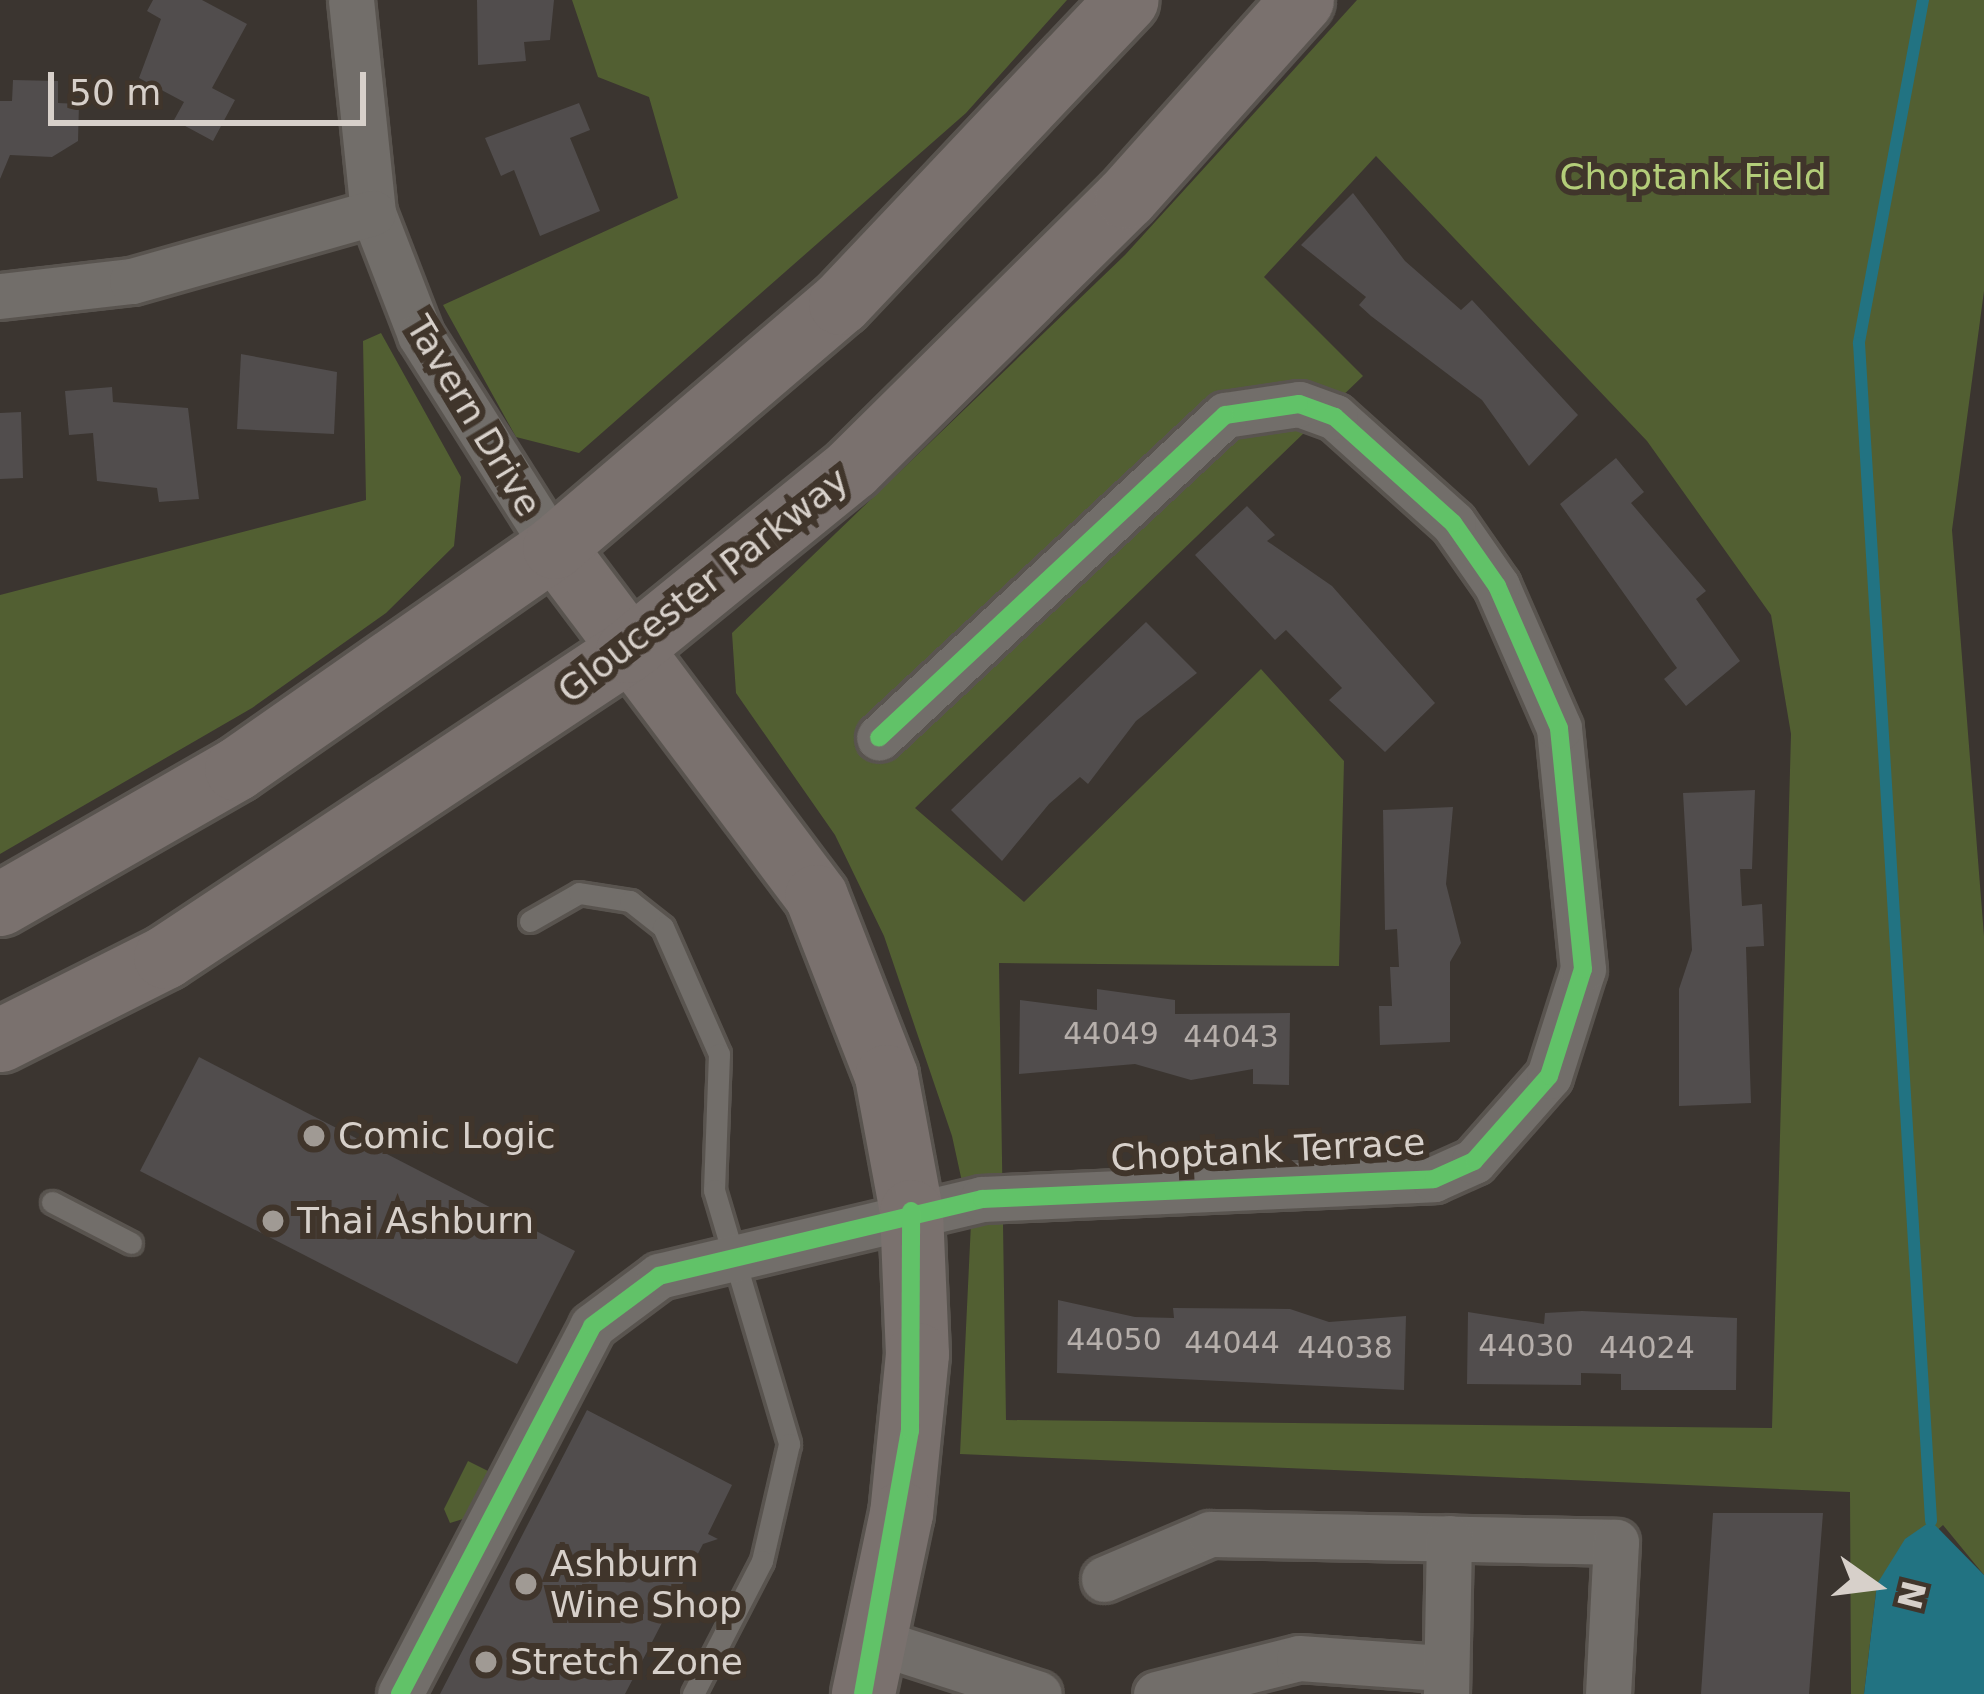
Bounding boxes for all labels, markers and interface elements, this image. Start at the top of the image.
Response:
scale bar [54,48,372,122]
text: 50 m [69,72,161,113]
park label: Choptank Field [1559,155,1827,199]
street label: Tavern Drive [397,308,551,524]
street label: Gloucester Parkway [549,458,857,712]
house number: 44049 [1063,1016,1159,1052]
house number: 44043 [1183,1019,1279,1055]
place label: Comic Logic [338,1114,556,1158]
street label: Choptank Terrace [1110,1120,1426,1180]
marker: Comic Logic [301,1123,327,1149]
place label: Thai Ashburn [297,1199,534,1243]
marker: Thai Ashburn [260,1208,286,1234]
house number: 44050 [1066,1322,1162,1358]
house number: 44044 [1184,1325,1280,1361]
house number: 44030 [1478,1328,1574,1364]
house number: 44038 [1297,1330,1393,1366]
house number: 44024 [1599,1330,1695,1366]
north arrow [1816,1526,1936,1646]
place label: Ashburn Wine Shop [550,1541,742,1626]
marker: Ashburn Wine Shop [513,1571,539,1597]
text: N [1889,1577,1934,1613]
place label: Stretch Zone [510,1640,743,1684]
marker: Stretch Zone [473,1649,499,1675]

